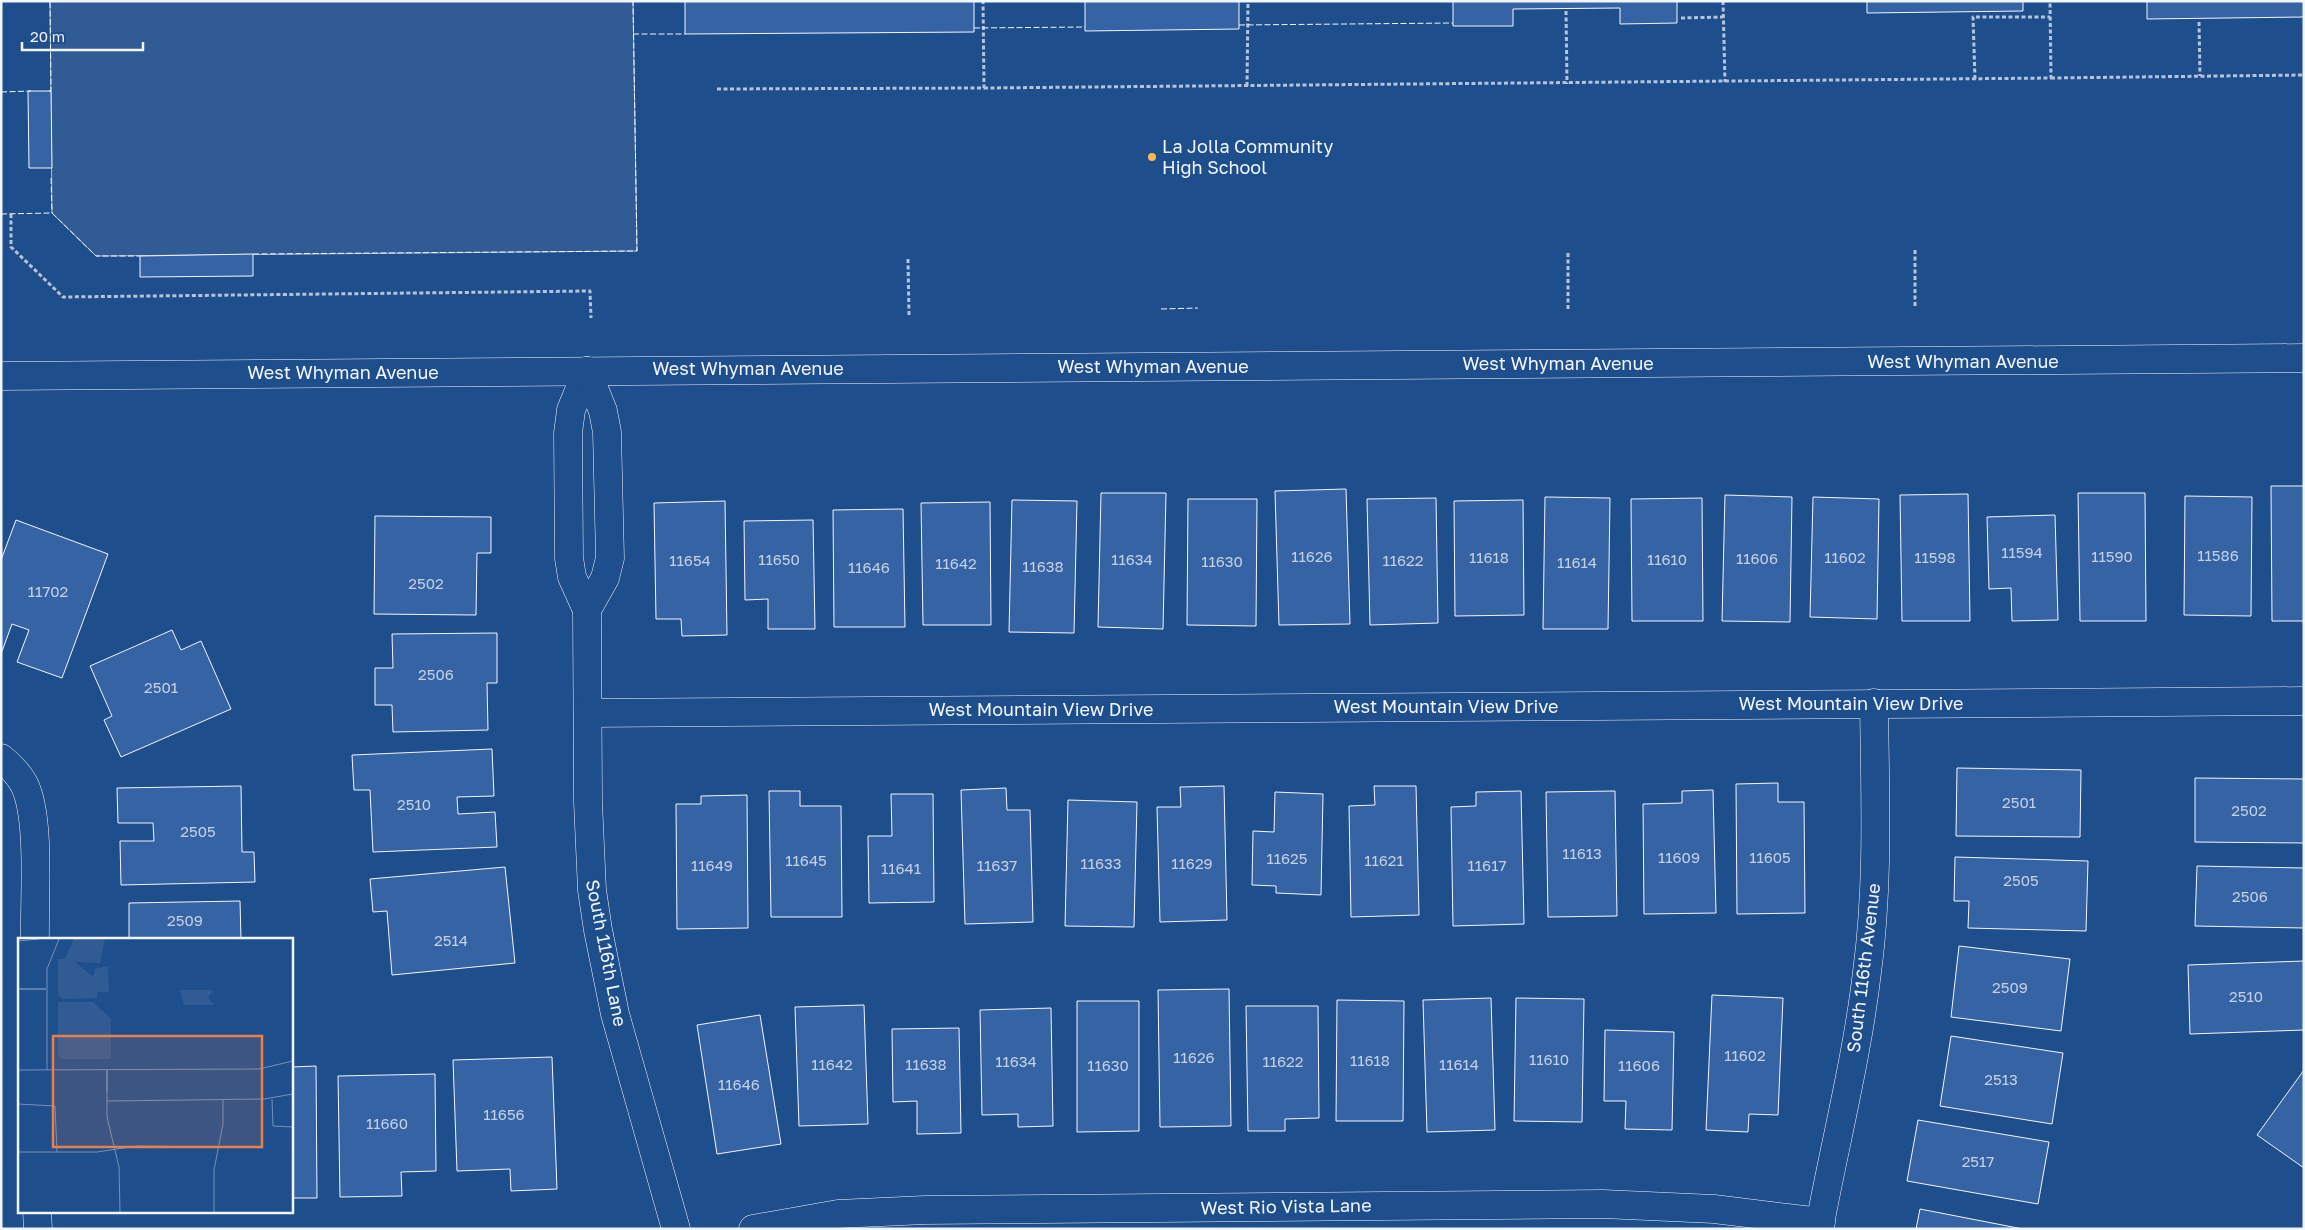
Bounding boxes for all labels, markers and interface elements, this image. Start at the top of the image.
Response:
scale bar [22,20,144,52]
text: 20 m [30,27,65,45]
place label: La Jolla Community High School [1162,135,1333,178]
marker: La Jolla Community High School [1146,151,1158,163]
street label: West Whyman Avenue [1867,350,2059,372]
street label: West Whyman Avenue [1462,352,1654,374]
street label: West Whyman Avenue [1057,355,1249,377]
street label: West Whyman Avenue [652,357,844,379]
street label: West Whyman Avenue [247,361,439,383]
house number: 11594 [2001,543,2043,561]
house number: 11586 [2197,546,2239,564]
house number: 11626 [1291,547,1333,565]
house number: 11590 [2091,547,2133,565]
house number: 11618 [1469,548,1509,566]
house number: 11602 [1824,548,1866,566]
house number: 11598 [1914,548,1956,566]
house number: 11606 [1736,549,1778,567]
house number: 11650 [758,550,800,568]
house number: 11634 [1111,550,1153,568]
house number: 11610 [1647,550,1687,568]
house number: 11654 [669,551,711,569]
house number: 11622 [1382,551,1424,569]
house number: 11630 [1201,552,1243,570]
house number: 11614 [1557,553,1597,571]
house number: 11642 [935,554,977,572]
house number: 11638 [1022,557,1064,575]
house number: 11646 [848,558,890,576]
house number: 2502 [408,574,444,592]
house number: 11702 [28,582,68,600]
house number: 2506 [418,665,454,683]
house number: 2501 [144,678,178,696]
street label: West Mountain View Drive [1739,692,1963,714]
street label: West Mountain View Drive [1334,695,1558,717]
street label: West Mountain View Drive [929,698,1153,720]
house number: 2501 [2002,793,2036,811]
house number: 2510 [397,795,431,813]
house number: 2502 [2231,801,2267,819]
house number: 2505 [180,822,216,840]
house number: 11613 [1562,844,1602,862]
house number: 11609 [1658,848,1700,866]
house number: 11605 [1749,848,1791,866]
house number: 11625 [1266,849,1308,867]
house number: 11645 [785,851,827,869]
house number: 11621 [1364,851,1404,869]
house number: 11633 [1080,854,1122,872]
house number: 11629 [1171,854,1213,872]
house number: 11649 [691,856,733,874]
house number: 11637 [977,856,1017,874]
house number: 11617 [1468,856,1506,874]
house number: 11641 [881,859,921,877]
house number: 2505 [2003,871,2039,889]
street label: South 116th Lane [582,877,632,1028]
street label: South 116th Avenue [1842,882,1884,1054]
house number: 2506 [2232,887,2268,905]
house number: 2509 [167,911,203,929]
house number: 2514 [434,931,468,949]
inset map [18,938,292,1212]
house number: 2509 [1992,978,2028,996]
house number: 2510 [2229,987,2263,1005]
house number: 11602 [1724,1046,1766,1064]
house number: 11626 [1173,1048,1215,1066]
house number: 11610 [1529,1050,1569,1068]
house number: 11618 [1350,1051,1390,1069]
house number: 11634 [995,1052,1037,1070]
house number: 11622 [1262,1052,1304,1070]
house number: 11642 [811,1055,853,1073]
house number: 11638 [905,1055,947,1073]
house number: 11614 [1439,1055,1479,1073]
house number: 11630 [1087,1056,1129,1074]
house number: 11606 [1618,1056,1660,1074]
house number: 2513 [1984,1070,2018,1088]
house number: 11646 [718,1075,760,1093]
house number: 11656 [483,1105,525,1123]
house number: 11660 [366,1114,408,1132]
house number: 2517 [1962,1152,1994,1170]
street label: West Rio Vista Lane [1200,1194,1372,1218]

